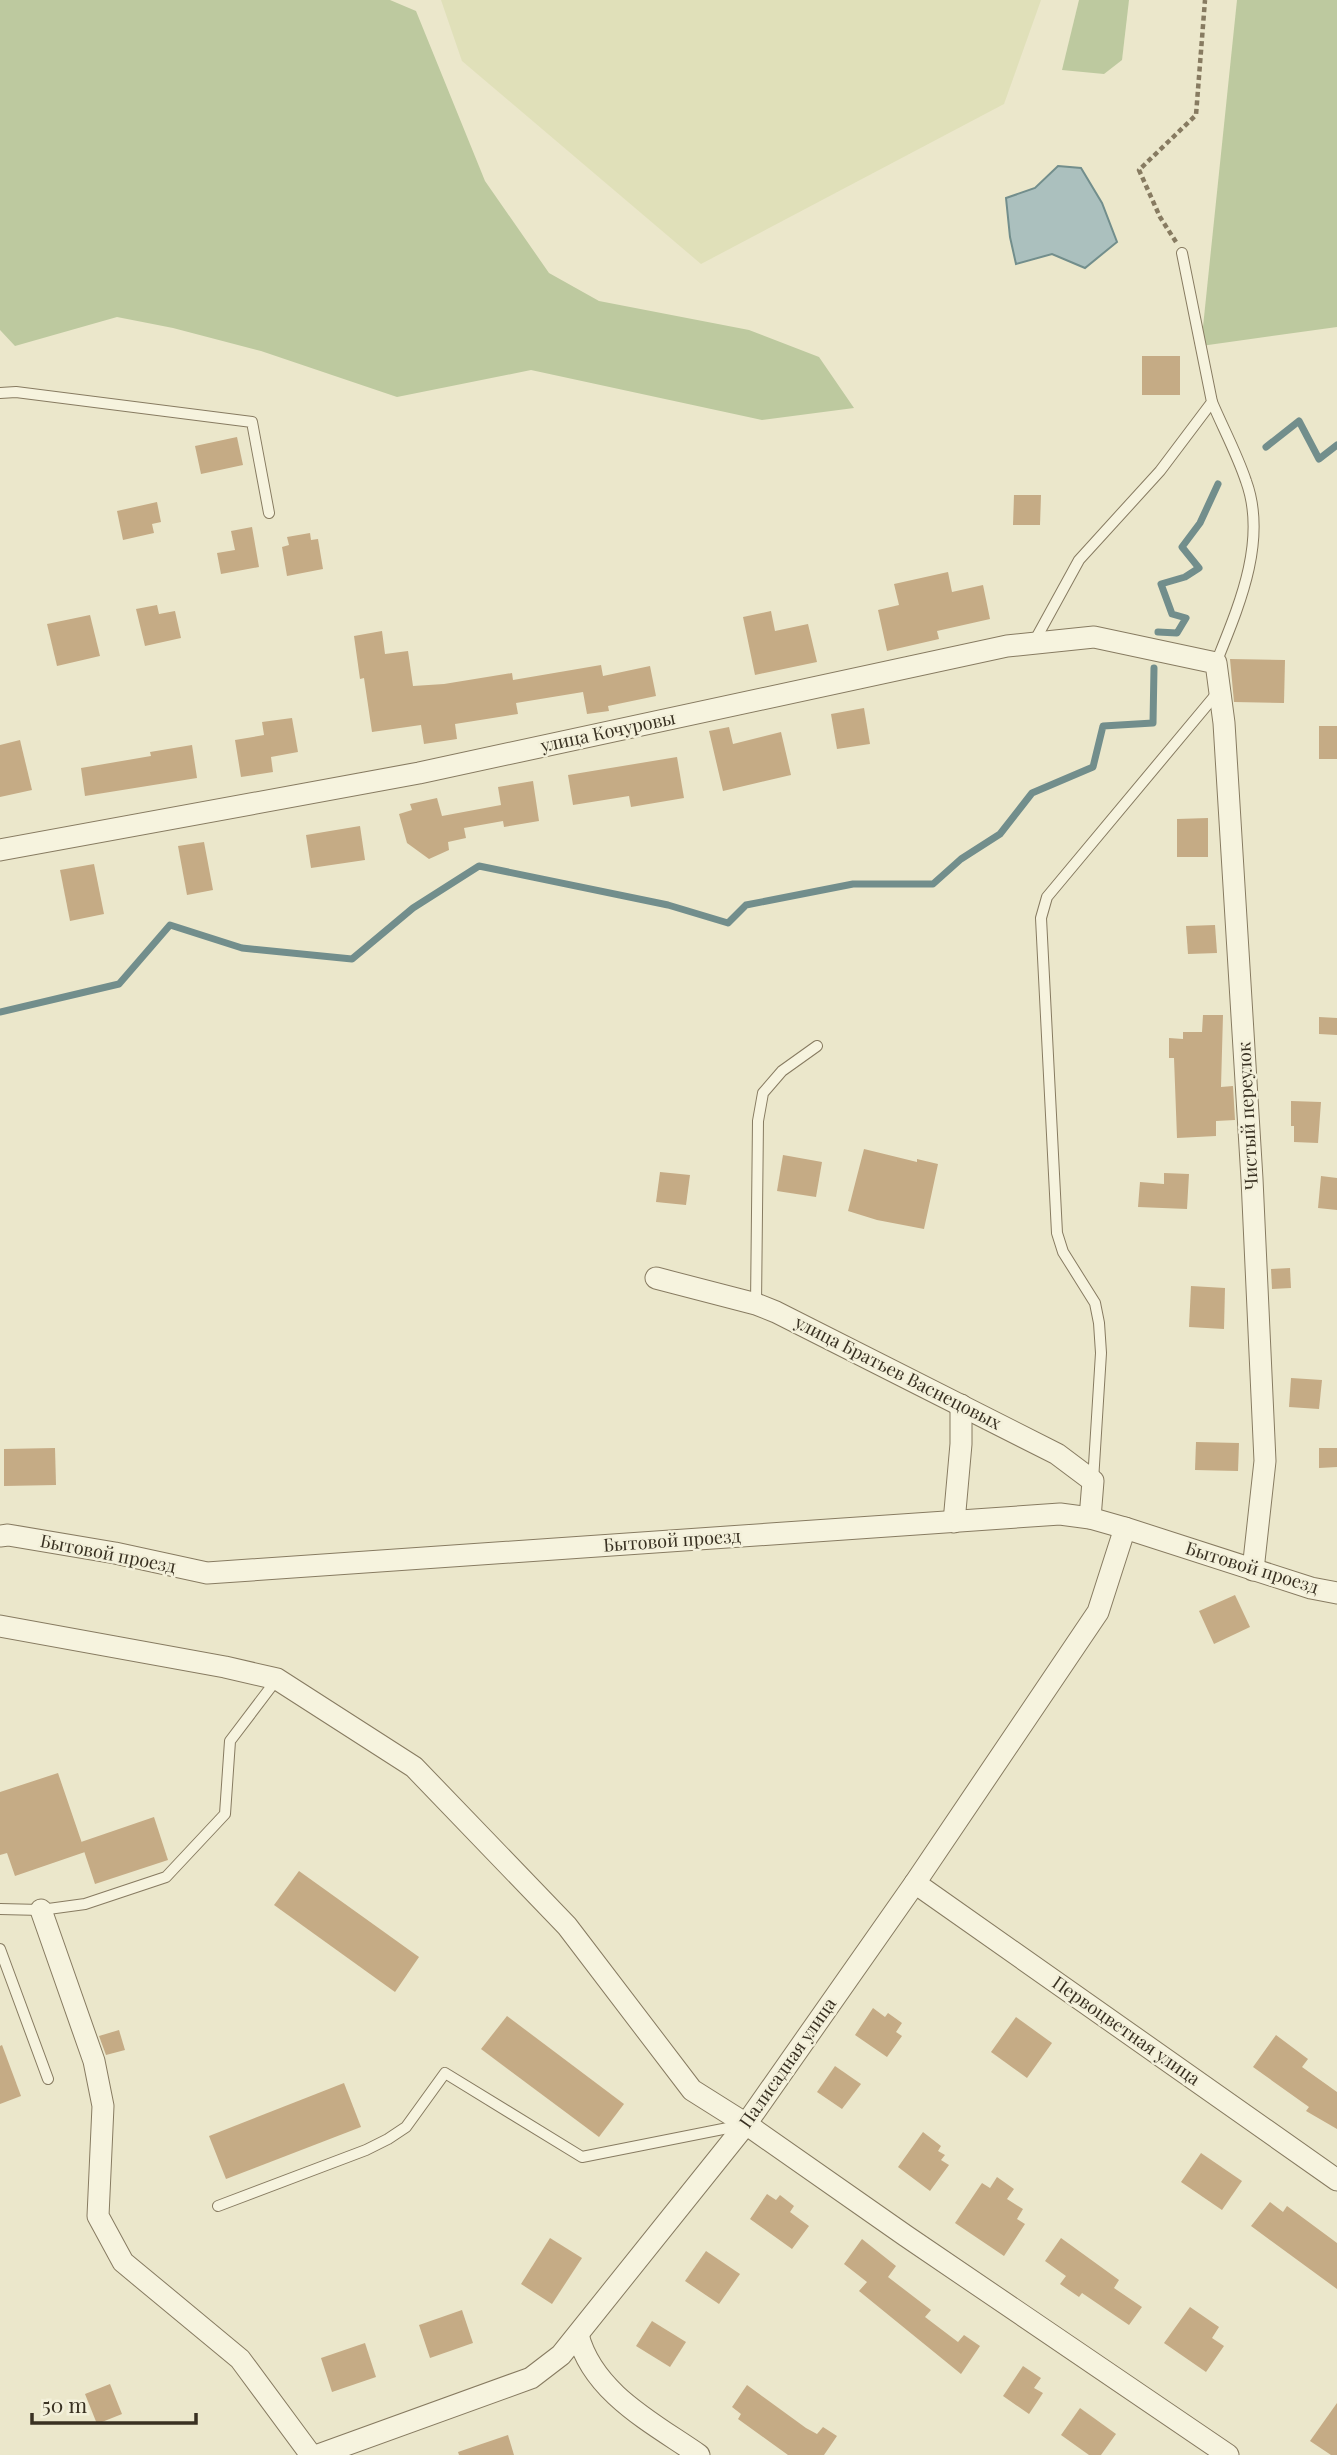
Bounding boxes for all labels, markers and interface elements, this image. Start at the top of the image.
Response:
street label: улица Кочуровы [537,705,678,757]
street label: Чистый переулок [1231,1041,1263,1191]
street label: улица Братьев Васнецовых [790,1309,1006,1435]
street label: Бытовой проезд [602,1523,742,1557]
street label: Бытовой проезд [38,1528,179,1578]
street label: Бытовой проезд [1183,1535,1322,1599]
street label: Первоцветная улица [1048,1970,1205,2090]
street label: Палисадная улица [733,1993,841,2132]
scale bar [32,2382,196,2426]
text: 50 m [42,2390,88,2418]

